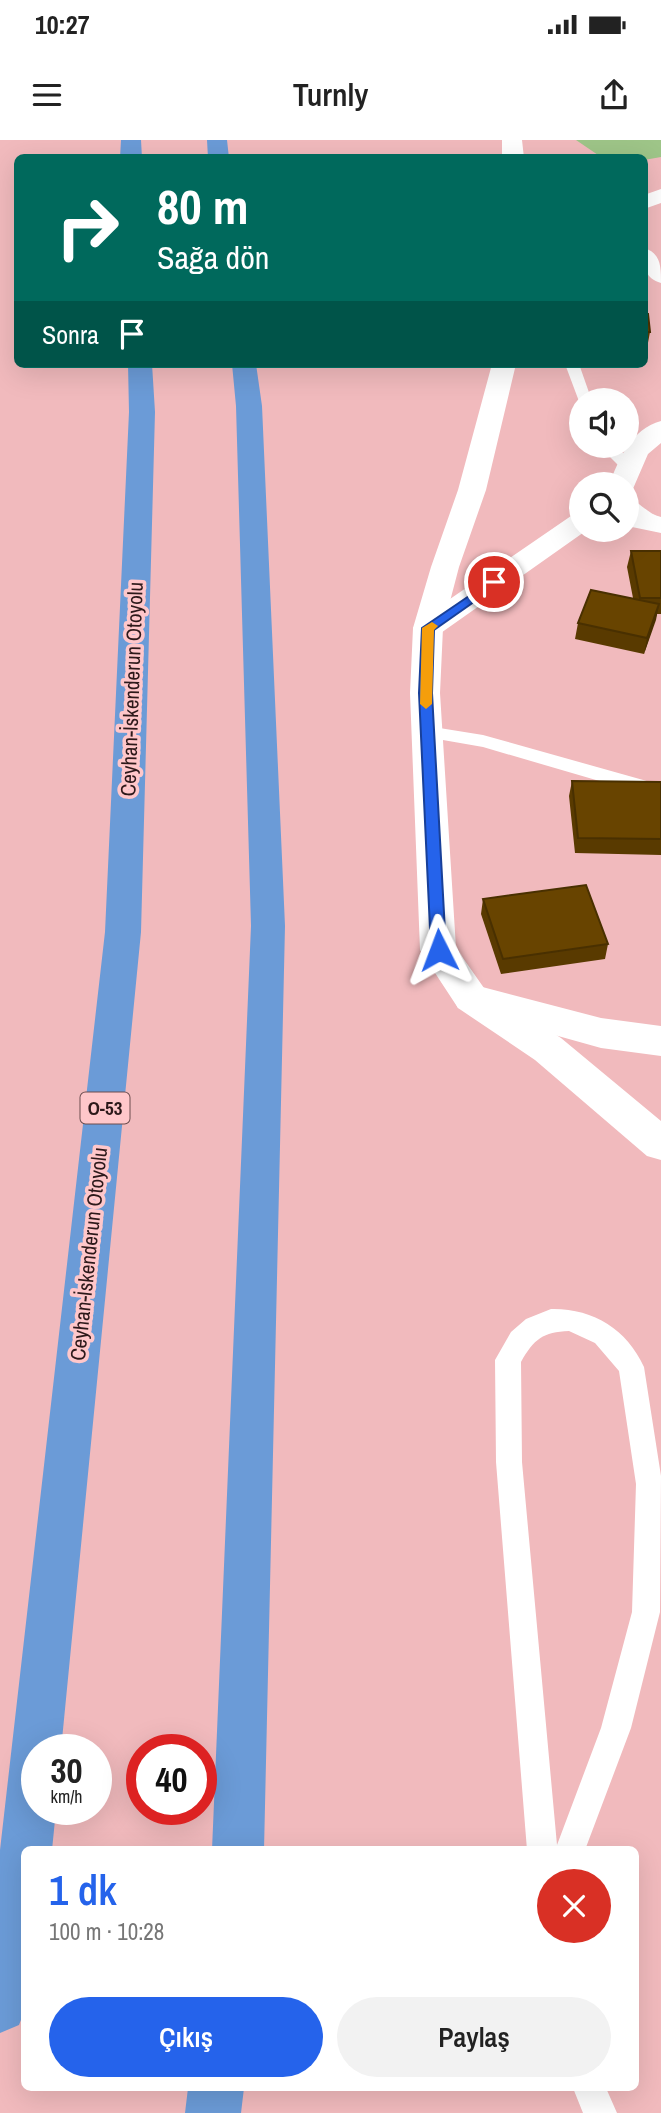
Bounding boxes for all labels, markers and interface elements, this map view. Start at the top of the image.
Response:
text: 10:27 [35,7,90,42]
text: Turnly [293,73,368,116]
icon: menu [28,76,66,114]
icon: share [595,76,633,114]
text: 80 m [157,173,249,239]
icon: right [42,182,133,273]
text: Sağa dön [157,236,269,279]
icon: arrive [113,315,151,353]
text: Sonra [42,317,99,352]
map controls [569,388,639,542]
button: sound [569,388,639,458]
button: search [569,472,639,542]
pin [464,552,524,612]
icon: arrive [475,563,513,601]
street label: Ceyhan-İskenderun Otoyolu [113,581,150,797]
position arrow [402,913,476,987]
road number: O-53 [80,1092,130,1124]
street label: Ceyhan-İskenderun Otoyolu [63,1146,114,1362]
speed limit sign: 40 [126,1734,217,1825]
text: 30 [51,1747,82,1794]
text: km/h [51,1784,83,1809]
text: 1 dk [49,1862,117,1918]
button: close [537,1869,611,1943]
text: 100 m · 10:28 [49,1916,164,1947]
button: Çıkış [49,1997,323,2077]
button: Paylaş [337,1997,611,2077]

